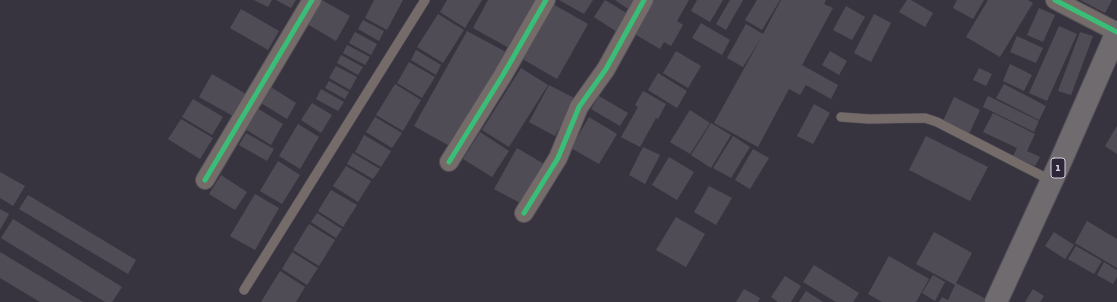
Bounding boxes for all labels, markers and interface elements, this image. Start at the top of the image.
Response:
road number: 1 [1051,158,1065,178]

